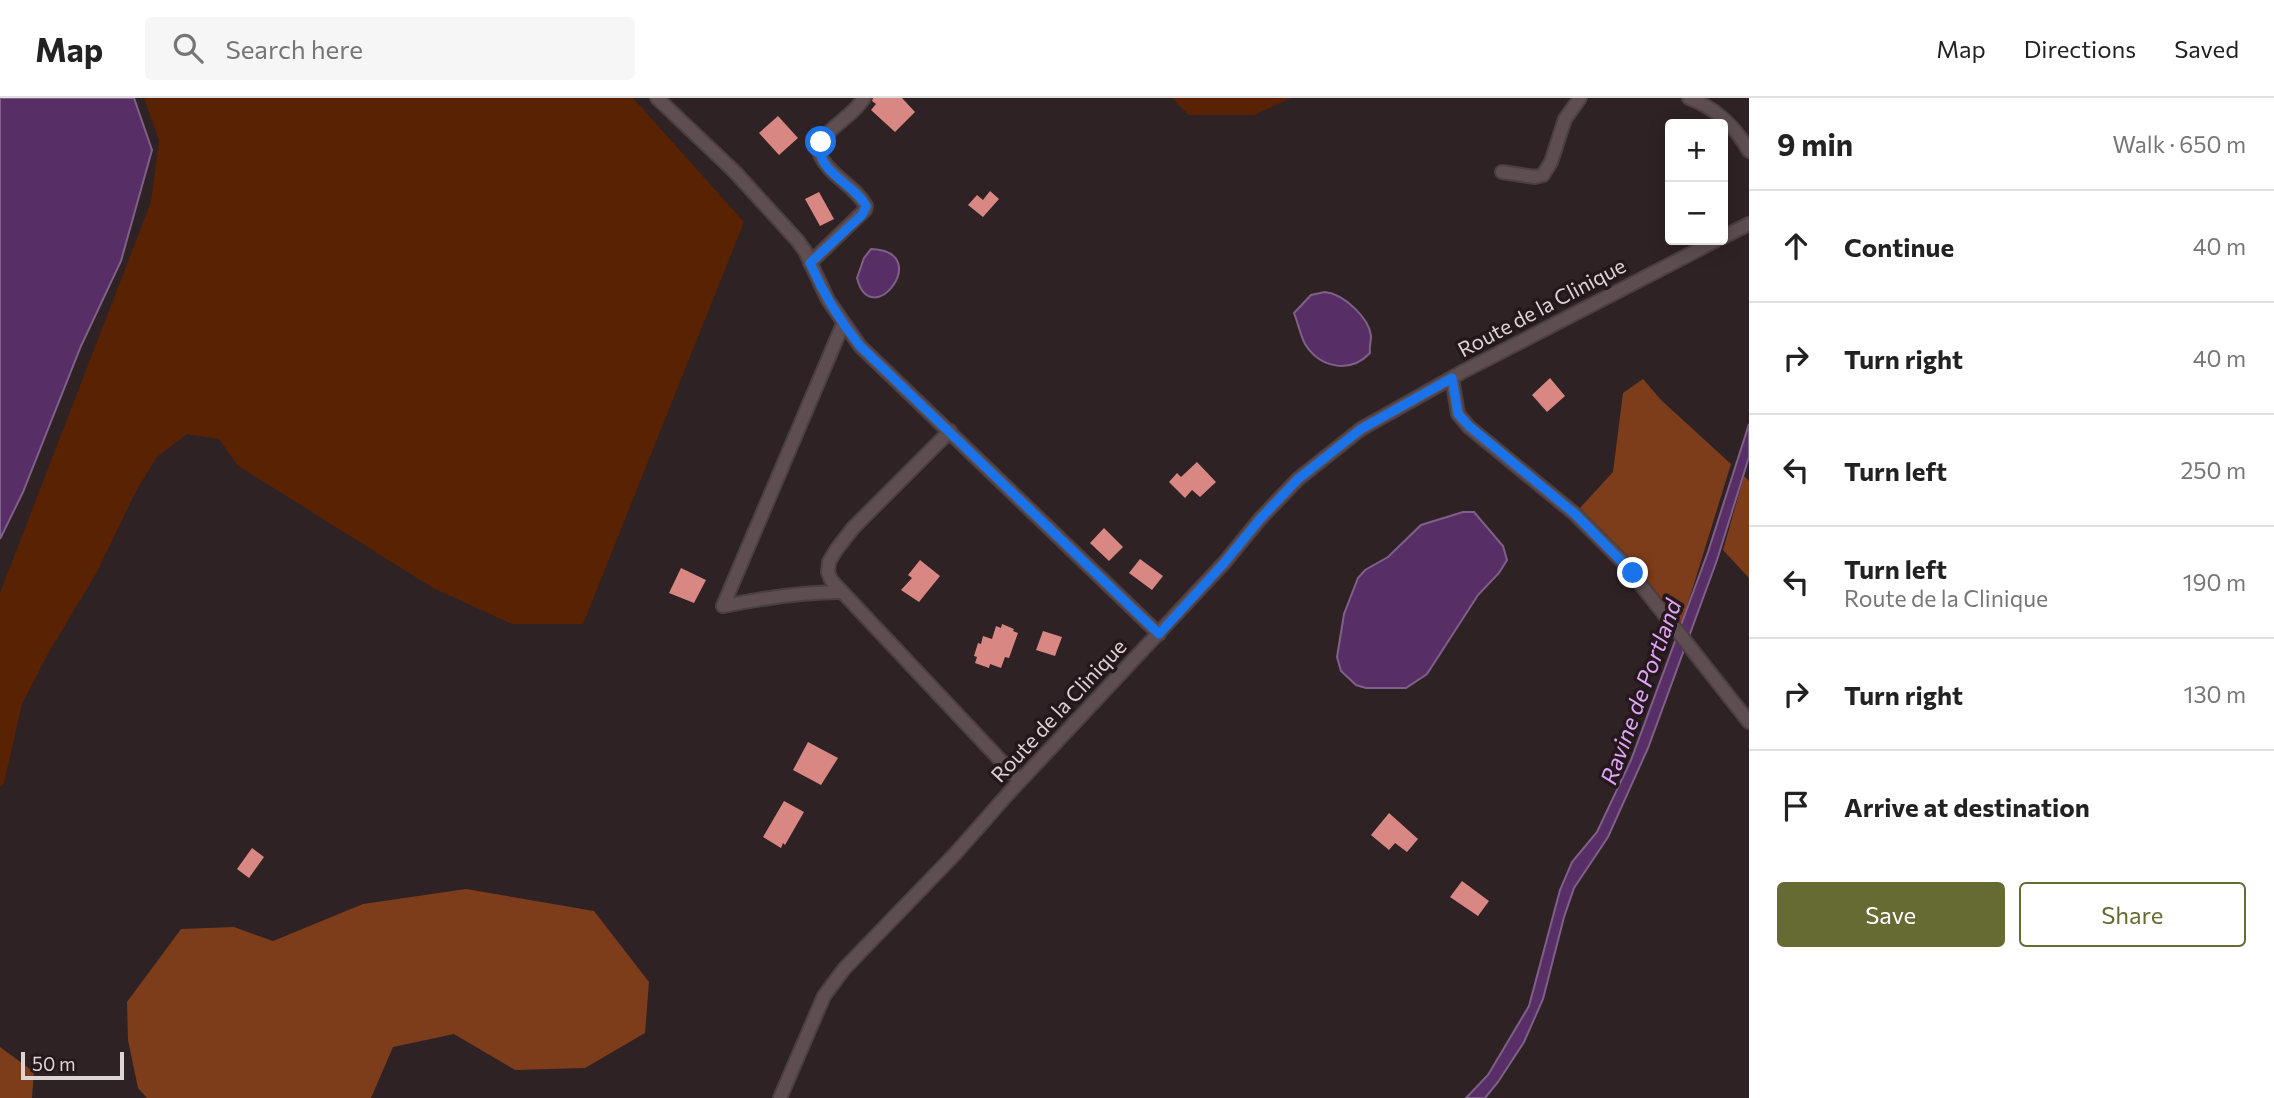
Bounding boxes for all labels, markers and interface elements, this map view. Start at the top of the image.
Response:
search box [145,17,635,80]
text: Map [35,28,103,69]
icon: search [169,29,207,67]
text: Search here [225,33,363,64]
text: Map [1936,34,1986,63]
text: Directions [2024,34,2136,63]
text: Saved [2174,34,2239,63]
map controls [1665,119,1728,245]
button: + [1665,119,1728,182]
text: 9 min [1777,125,1853,162]
route start [805,126,836,157]
text: Walk · 650 m [2113,130,2246,158]
button: − [1665,182,1728,245]
icon: ahead [1777,227,1815,265]
text: Continue [1844,231,1954,262]
text: 40 m [2193,232,2246,260]
street label: Route de la Clinique [1453,252,1629,361]
icon: right [1777,339,1815,377]
text: Turn right [1844,343,1963,374]
text: 40 m [2193,344,2246,372]
icon: left [1777,451,1815,489]
text: Turn left [1844,455,1947,486]
text: 250 m [2181,456,2246,484]
text: Turn left [1844,553,1947,584]
route end [1617,557,1648,588]
icon: left [1777,563,1815,601]
text: 190 m [2183,568,2246,596]
text: Route de la Clinique [1844,584,2048,612]
water label: Ravine de Portland [1594,594,1687,788]
street label: Route de la Clinique [985,633,1131,787]
icon: right [1777,675,1815,713]
text: Turn right [1844,679,1963,710]
text: 130 m [2184,680,2246,708]
icon: arrive [1777,787,1815,825]
text: Arrive at destination [1844,791,2090,822]
button: Save [1777,882,2005,947]
button: Share [2019,882,2246,947]
scale bar [21,1049,124,1081]
text: 50 m [32,1052,76,1075]

